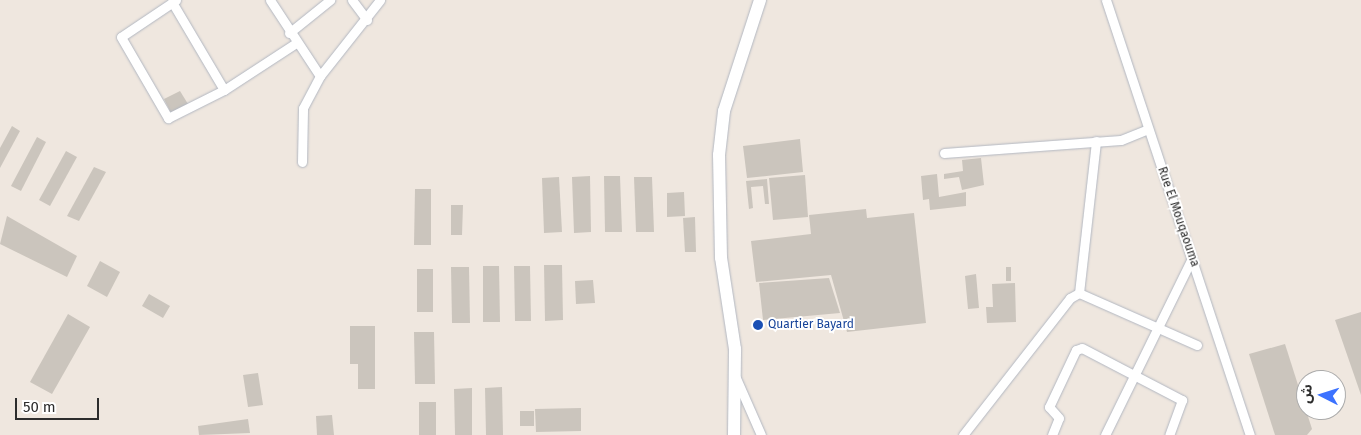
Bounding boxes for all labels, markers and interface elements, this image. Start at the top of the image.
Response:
street label: Rue El Mouqaouma [1154,165,1202,269]
place label: Quartier Bayard [768,318,854,332]
marker: Quartier Bayard [752,319,764,331]
north arrow [1296,370,1346,420]
text: ش [1297,383,1316,404]
scale bar [18,388,101,420]
text: 50 m [23,398,56,416]

